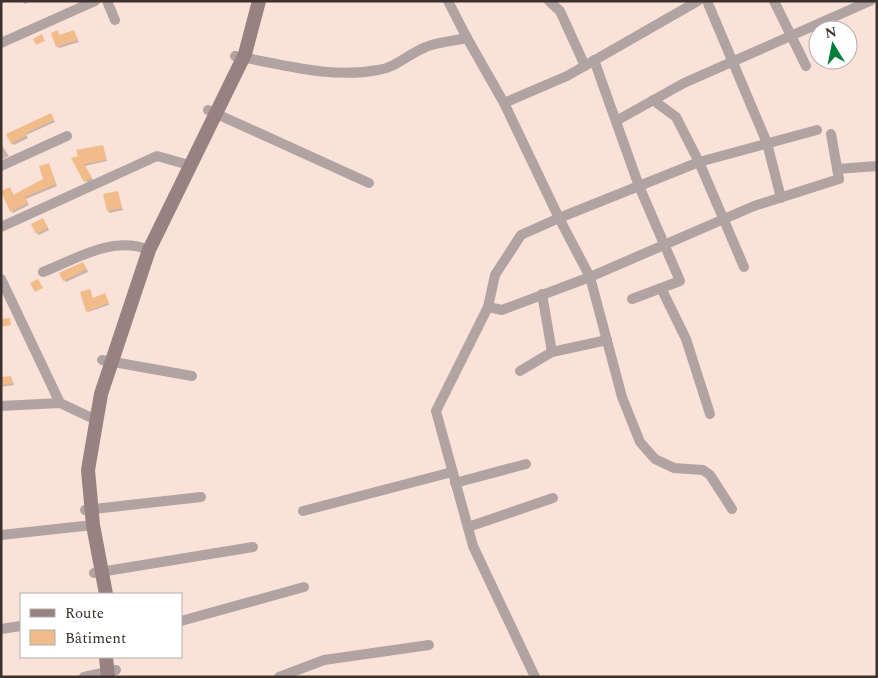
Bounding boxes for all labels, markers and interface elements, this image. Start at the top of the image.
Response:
north arrow [808,20,858,70]
text: N [823,21,838,44]
legend [20,593,182,658]
text: Route [65,602,104,625]
text: Bâtiment [65,627,126,650]

